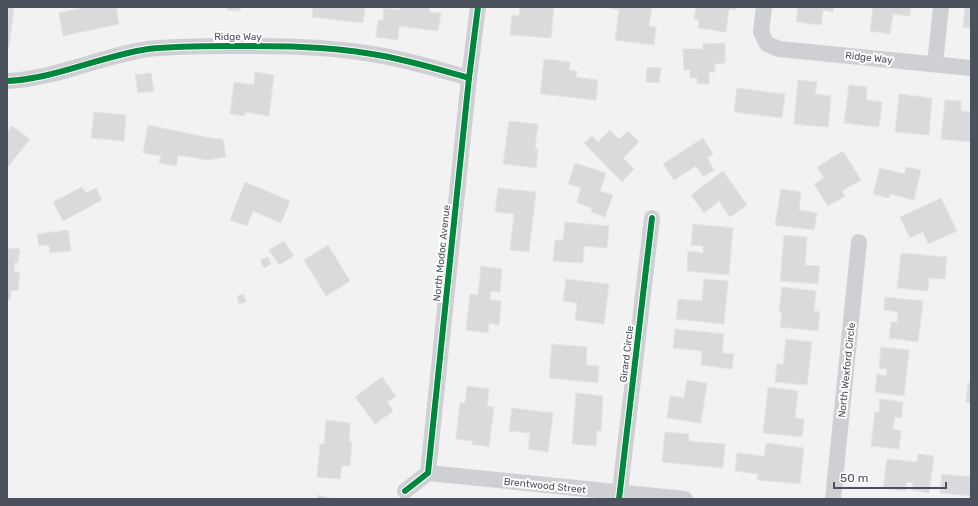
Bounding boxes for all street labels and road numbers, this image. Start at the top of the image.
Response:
street label: Ridge Way [214,31,262,43]
street label: Ridge Way [845,50,894,66]
street label: North Modoc Avenue [431,204,453,302]
street label: North Wexford Circle [836,322,858,418]
street label: Girard Circle [618,325,636,383]
street label: Brentwood Street [503,476,587,496]

